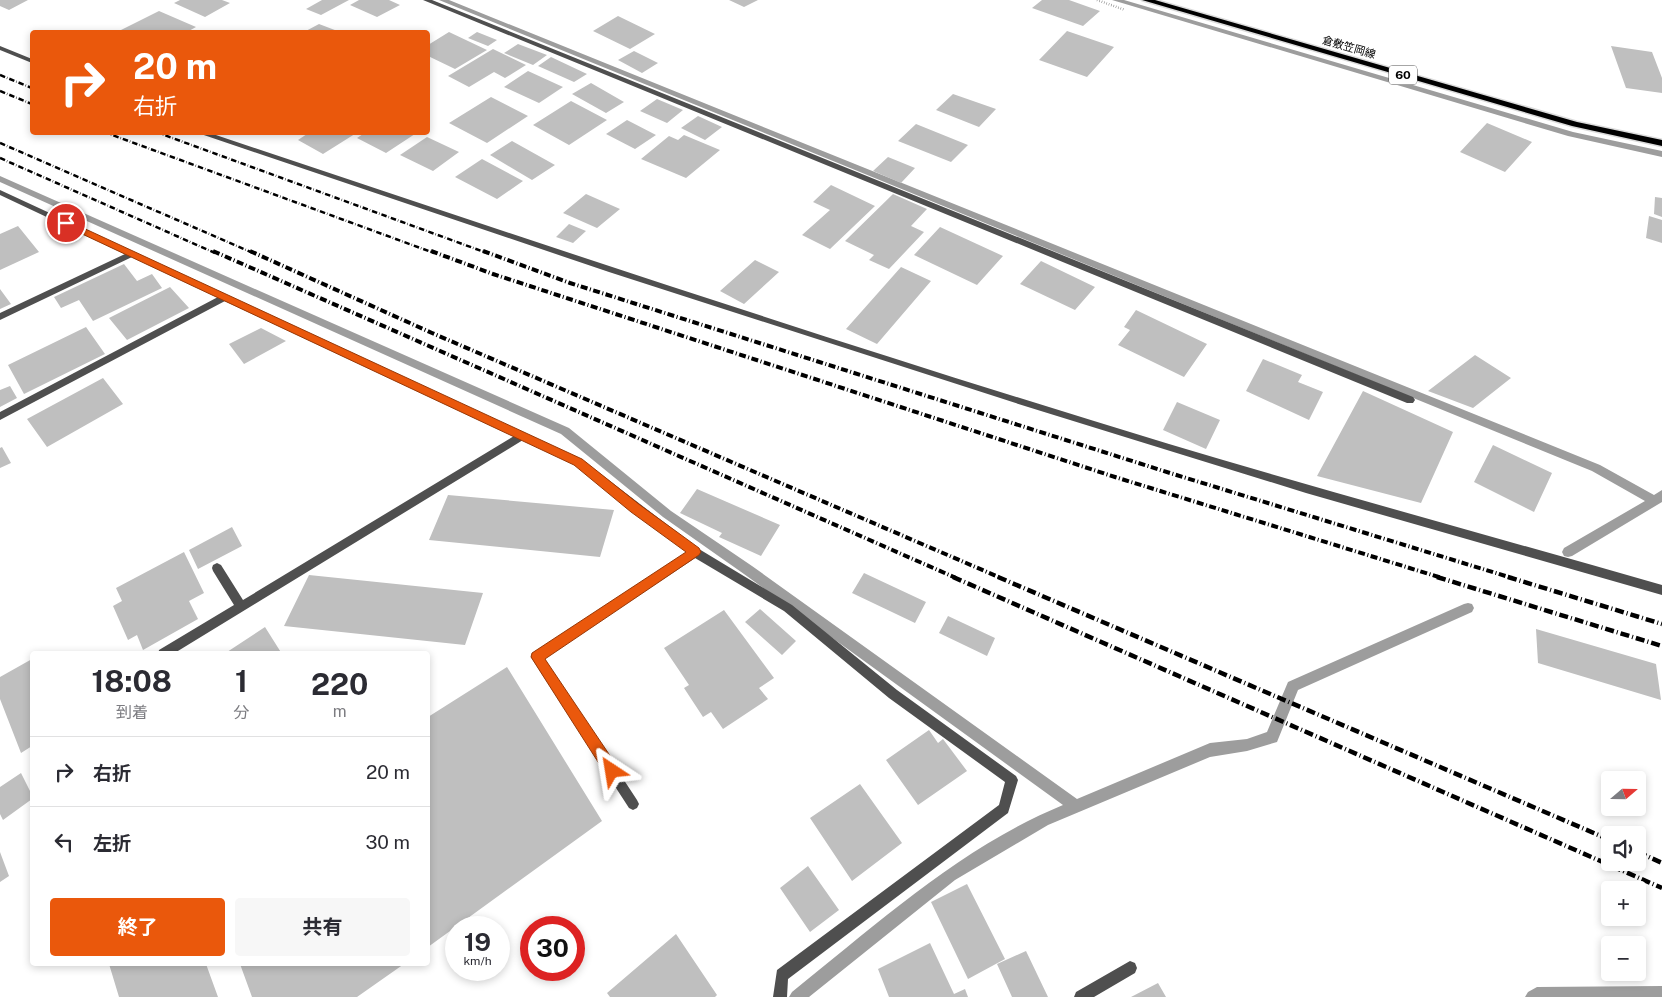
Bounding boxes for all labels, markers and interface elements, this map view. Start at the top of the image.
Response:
street label: 倉敷笠岡線 [1321,34,1377,60]
text: 20 m [133,46,217,87]
icon: right [50,50,115,115]
road number: 60 [1389,66,1417,84]
text: 右折 [133,93,177,119]
pin [45,202,87,244]
icon: arrive [52,209,80,237]
text: 18:08 [92,663,172,699]
text: 1 [235,663,248,699]
text: 220 [311,666,368,702]
text: m [333,702,347,721]
text: 到着 [116,703,148,722]
text: 分 [233,703,249,722]
position arrow [585,744,637,796]
icon: right [50,758,78,786]
text: 20 m [366,761,410,783]
text: 右折 [93,762,131,784]
north arrow [1601,771,1646,816]
map controls [1601,771,1646,981]
button: sound [1601,826,1646,871]
icon: left [50,828,78,856]
text: 30 m [365,831,410,853]
text: 左折 [93,832,131,854]
button: + [1601,881,1646,926]
button: 終了 [50,898,225,956]
button: 共有 [235,898,410,956]
speed limit sign: 30 [520,916,585,981]
text: 19 [464,927,491,957]
button: − [1601,936,1646,981]
text: km/h [463,954,492,968]

